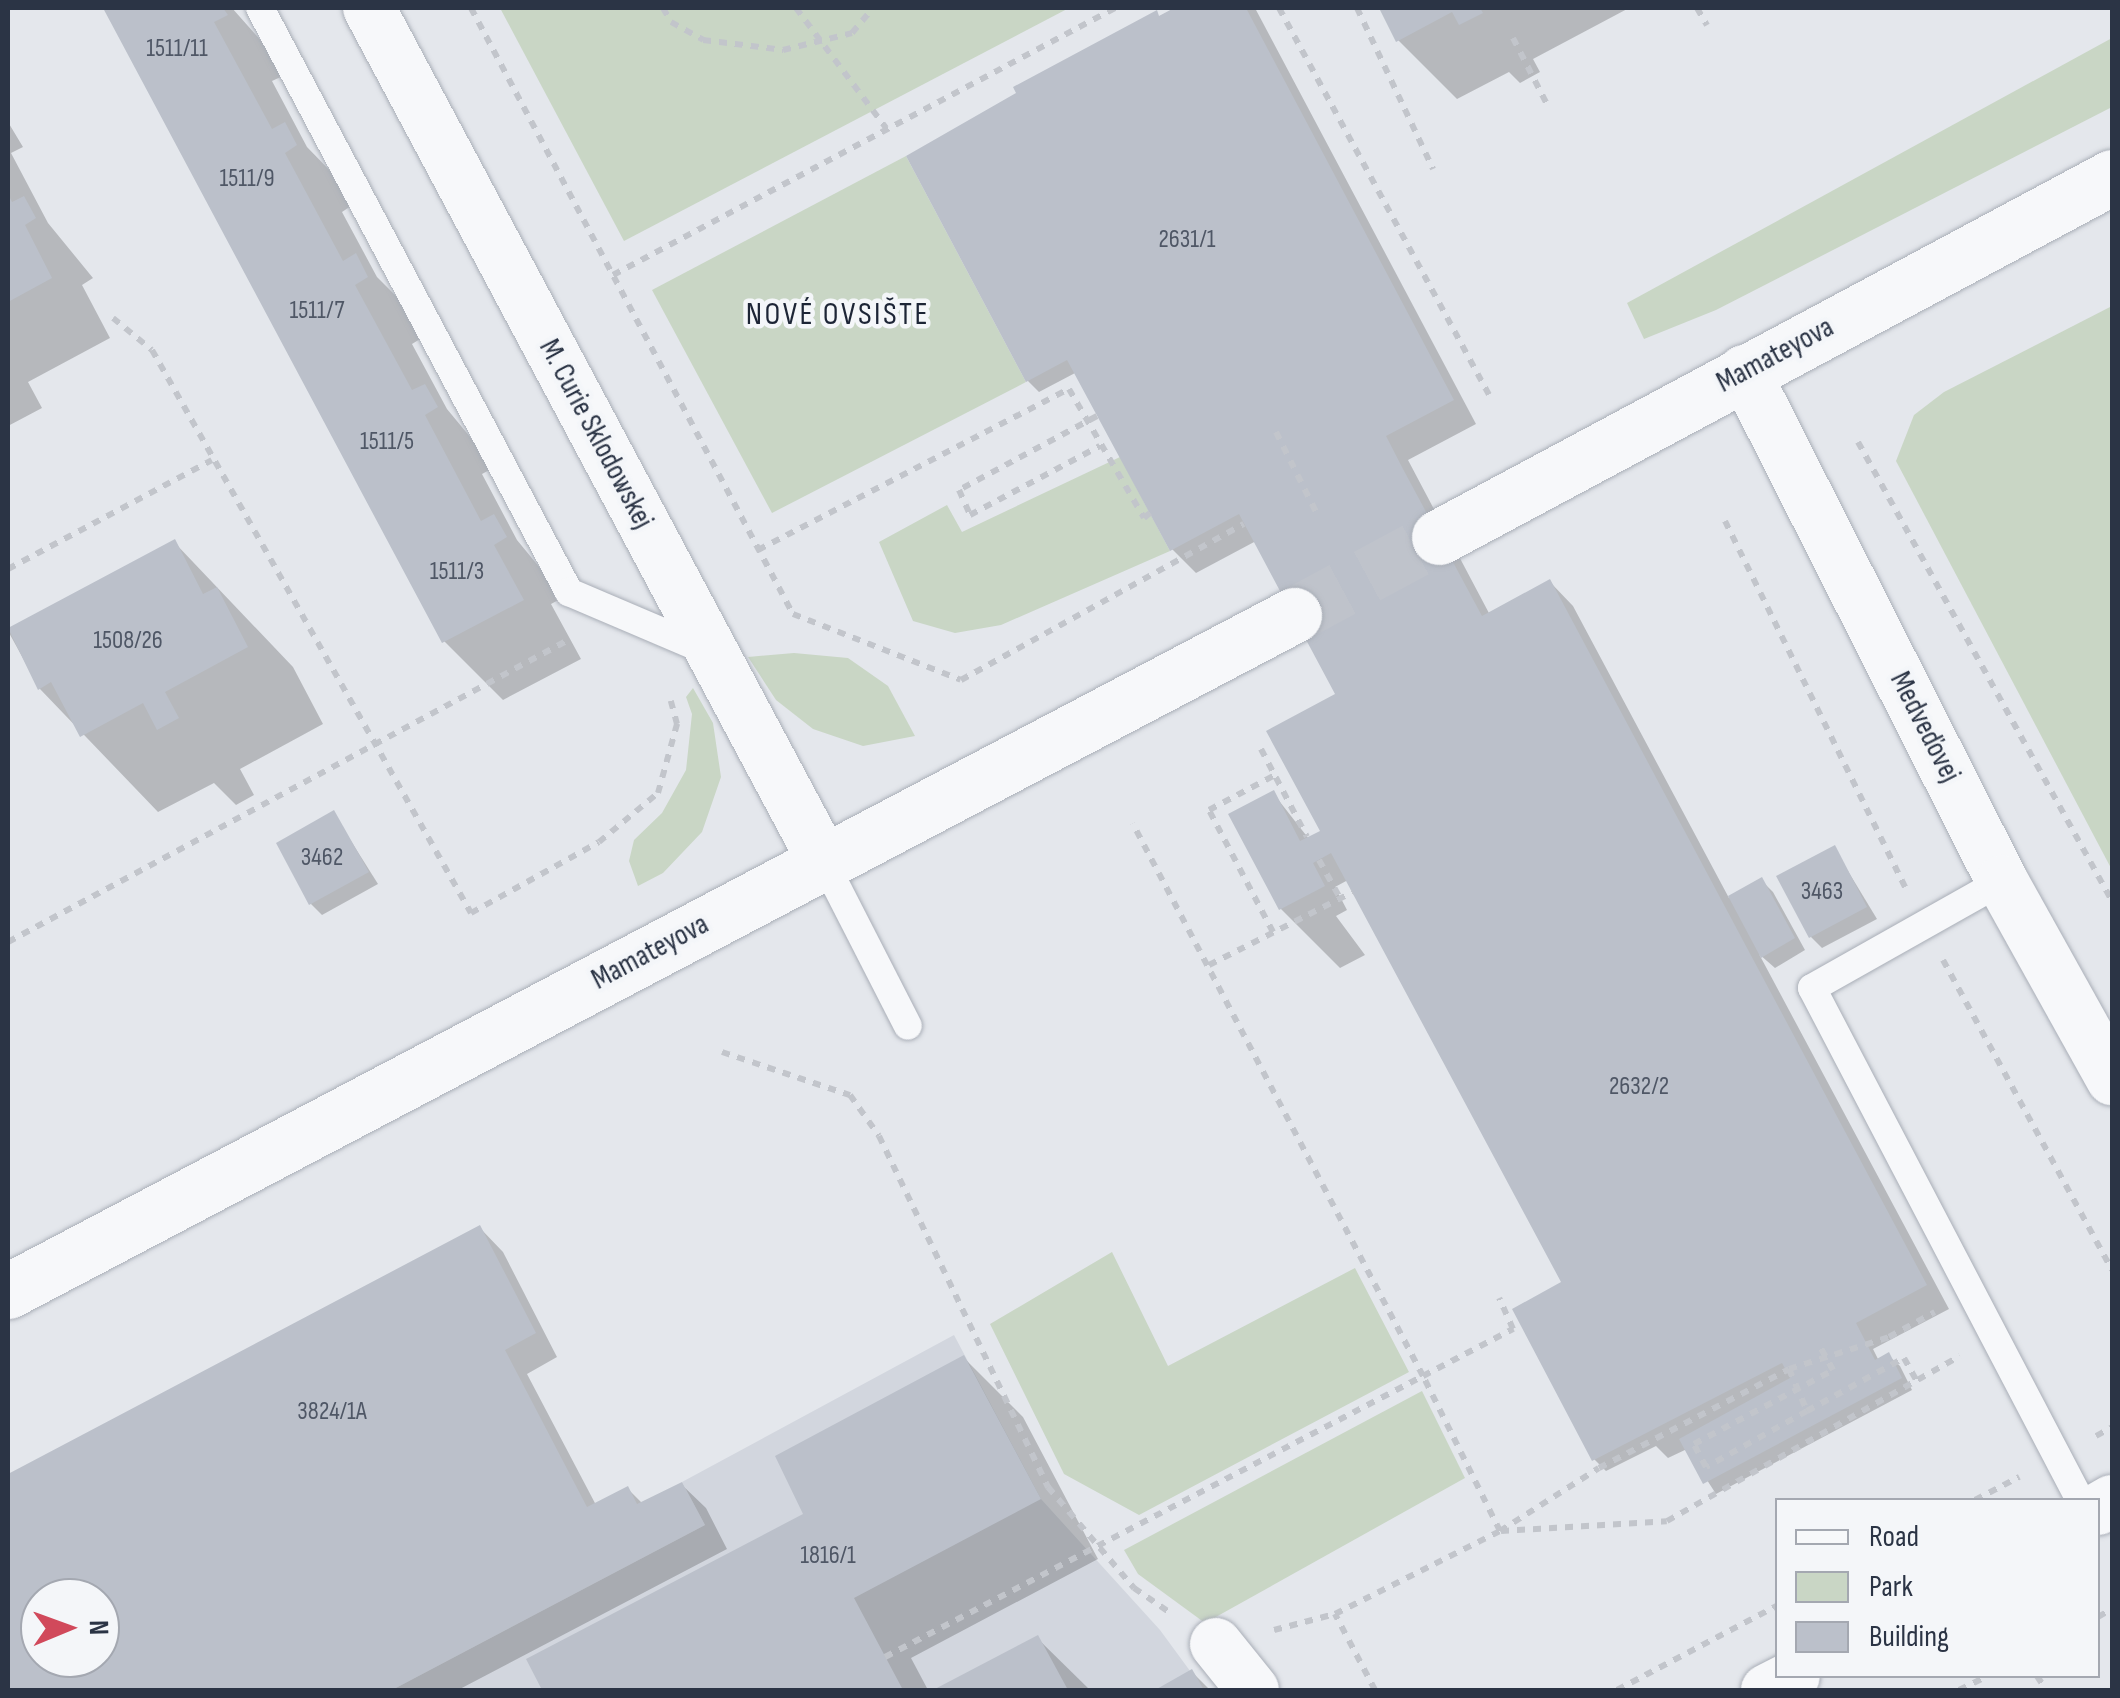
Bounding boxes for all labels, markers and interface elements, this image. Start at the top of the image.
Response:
house number: 1511/11 [146,34,208,64]
house number: 1511/9 [219,164,275,194]
house number: 2631/1 [1159,225,1215,255]
house number: 1511/7 [289,296,345,326]
district label: NOVÉ OVSIŠTE [746,296,930,334]
street label: Mamateyova [1710,309,1840,401]
street label: M. Curie Sklodowskej [531,333,661,535]
house number: 1511/5 [360,427,414,457]
house number: 1511/3 [430,557,484,587]
house number: 1508/26 [93,626,163,656]
street label: Medveďovej [1882,666,1968,788]
house number: 3462 [301,843,343,873]
house number: 3463 [1801,877,1843,907]
street label: Mamateyova [585,906,715,998]
house number: 2632/2 [1609,1072,1669,1102]
house number: 3824/1A [297,1397,367,1427]
legend [1775,1498,2100,1678]
text: Road [1869,1519,1919,1555]
house number: 1816/1 [800,1541,856,1571]
text: Park [1869,1569,1913,1605]
north arrow [20,1578,120,1678]
text: Building [1869,1619,1949,1655]
text: N [82,1620,115,1635]

